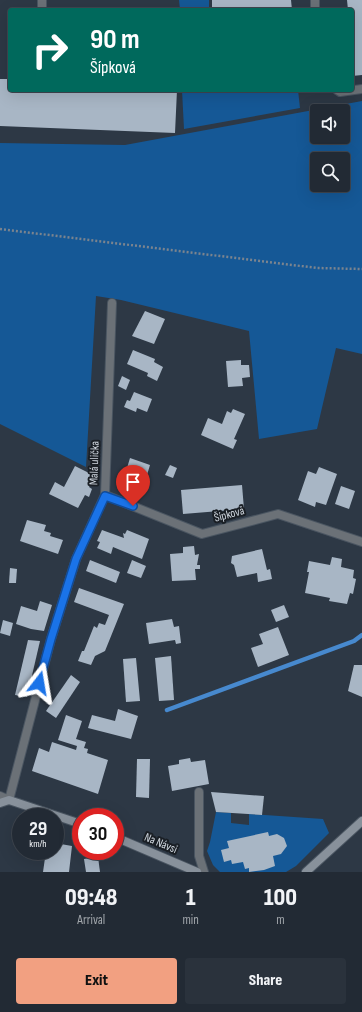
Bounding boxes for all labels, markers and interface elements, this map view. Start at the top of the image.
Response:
text: 90 m [90,23,140,56]
icon: right [24,24,76,76]
text: Šípková [90,57,136,78]
map controls [310,104,350,192]
button: sound [310,104,350,144]
button: search [310,152,350,192]
street label: Malá ulička [86,440,103,485]
pin [116,465,150,506]
icon: arrive [122,471,144,493]
street label: Šípková [212,503,246,526]
position arrow [18,662,60,704]
speed limit sign: 30 [72,808,124,860]
text: 29 [29,817,47,841]
street label: Na Návsi [142,830,180,857]
text: km/h [29,838,47,850]
text: 09:48 [65,883,118,912]
text: 1 [186,883,196,912]
text: 100 [264,883,297,912]
text: Arrival [77,912,105,928]
text: min [182,912,199,928]
text: m [276,912,285,928]
button: Exit [16,958,177,1004]
button: Share [185,958,346,1004]

